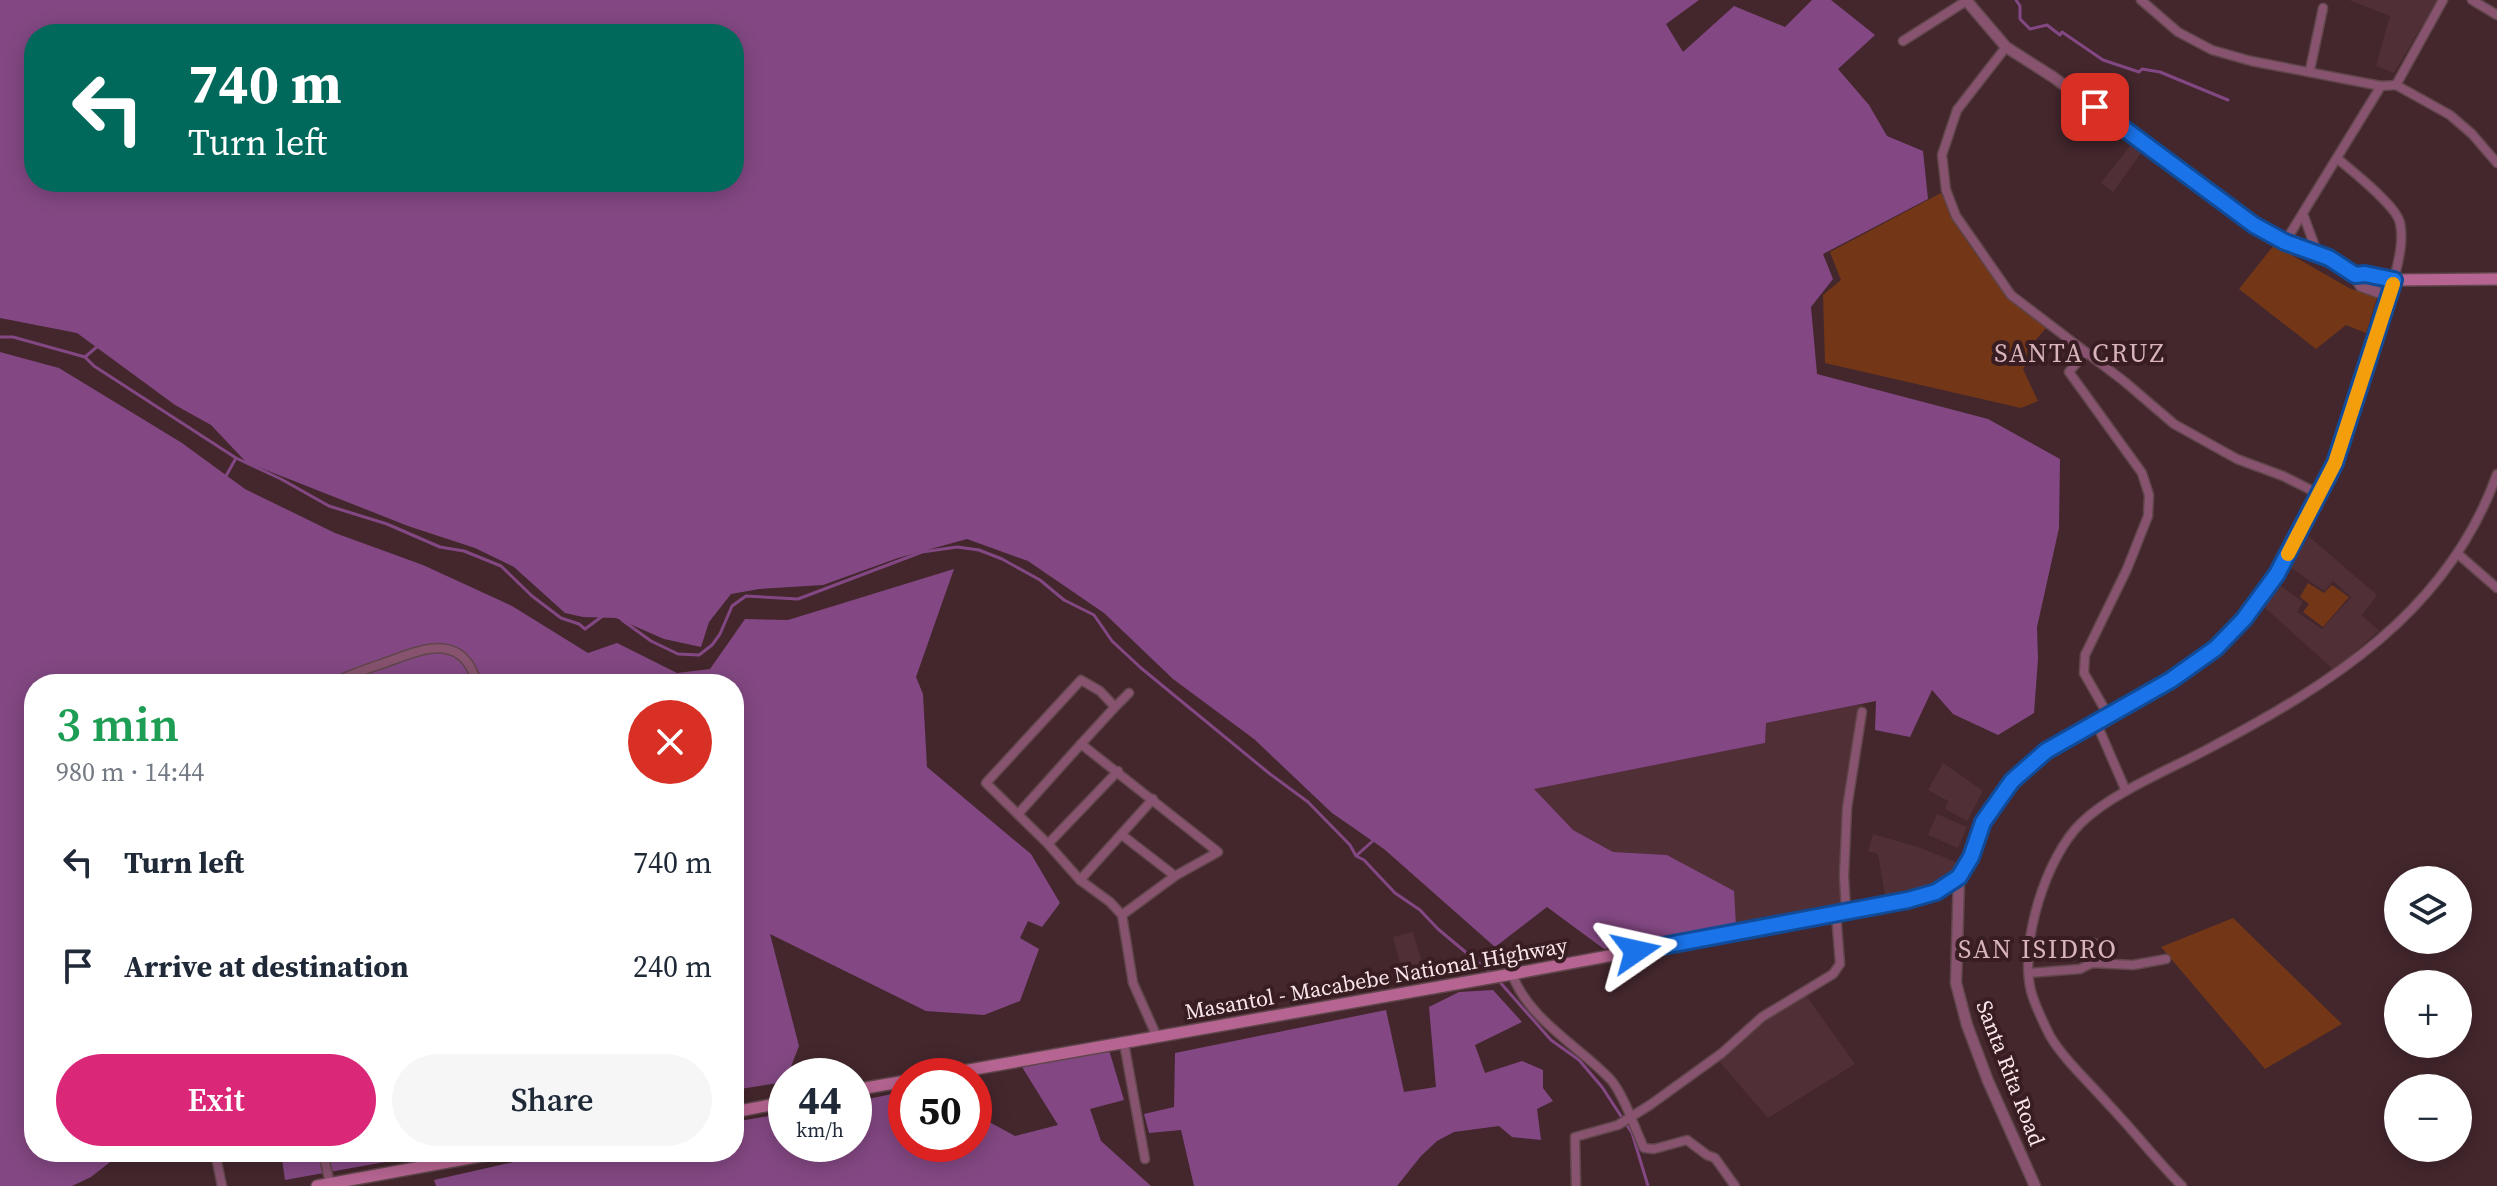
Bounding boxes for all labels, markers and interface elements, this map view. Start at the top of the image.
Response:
text: 740 m [188,45,342,122]
icon: left [56,56,160,160]
pin [2061,73,2129,141]
icon: arrive [2073,85,2117,129]
text: Turn left [188,118,327,167]
district label: SANTA CRUZ [1994,335,2166,371]
text: 3 min [56,691,179,757]
button: close [628,700,712,784]
text: 980 m · 14:44 [56,754,204,790]
icon: left [56,840,100,884]
text: Turn left [124,842,244,883]
text: 740 m [633,842,712,883]
map controls [2384,866,2472,1162]
button: layers [2384,866,2472,954]
position arrow [1594,909,1678,993]
street label: Masantol - Macabebe National Highway [1182,929,1570,1026]
district label: SAN ISIDRO [1958,931,2118,967]
icon: arrive [56,944,100,988]
text: Arrive at destination [124,946,409,987]
text: 240 m [633,946,712,987]
button: + [2384,970,2472,1058]
street label: Santa Rita Road [1970,996,2053,1150]
button: Exit [56,1054,376,1146]
button: Share [392,1054,712,1146]
speed limit sign: 50 [888,1058,992,1162]
text: 44 [798,1073,842,1127]
button: − [2384,1074,2472,1162]
text: km/h [796,1116,844,1144]

